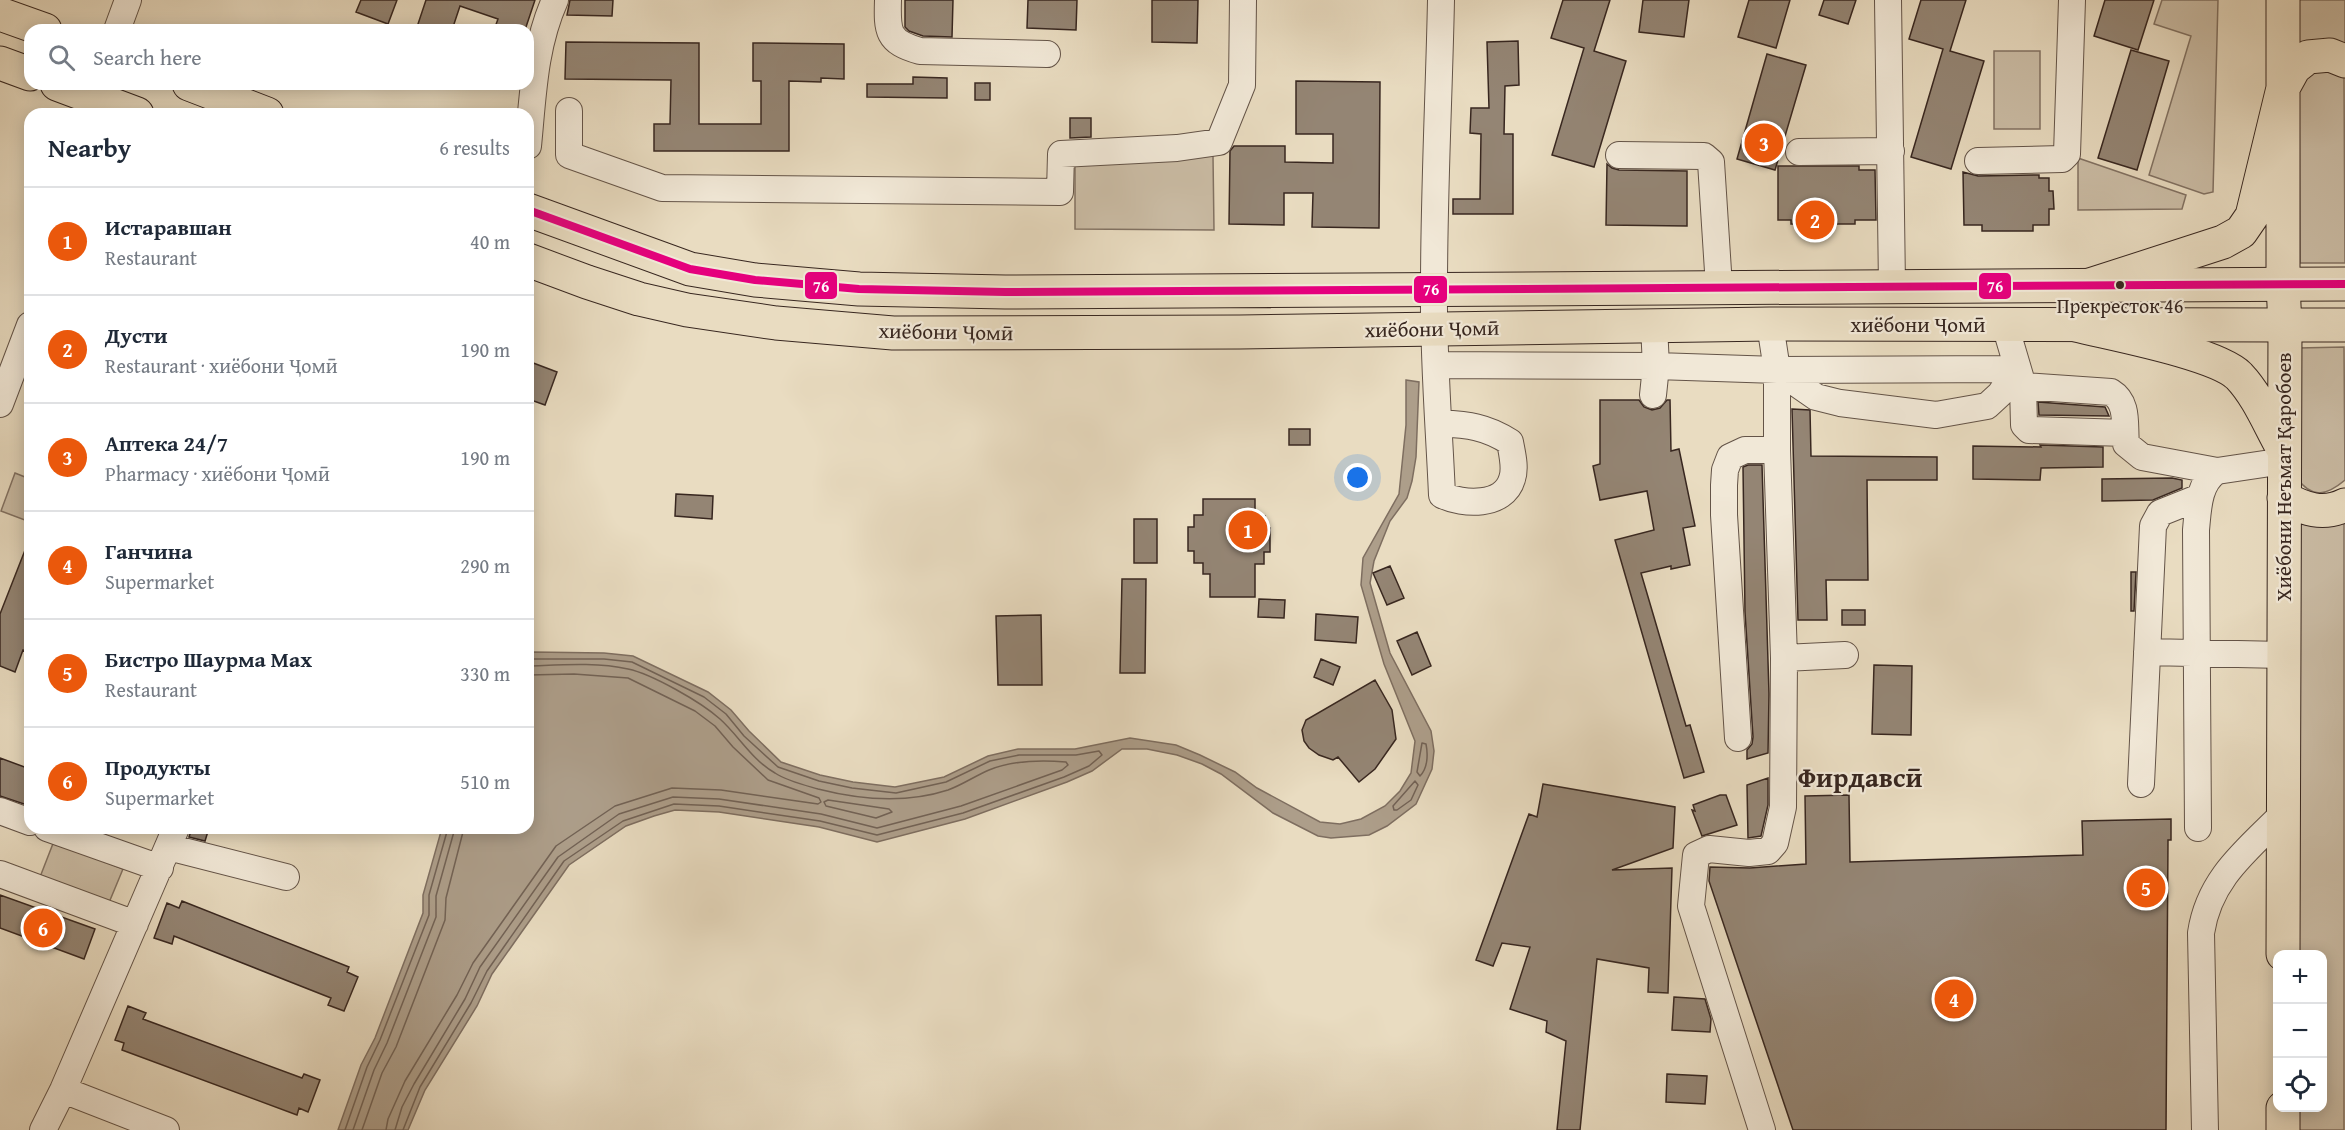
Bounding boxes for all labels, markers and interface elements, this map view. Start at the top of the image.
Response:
search box [24,24,534,90]
icon: search [45,41,78,74]
text: Search here [93,41,202,73]
pin: 3 [1744,120,1784,166]
text: Nearby [48,128,131,167]
text: 6 results [439,133,510,162]
pin: 2 [1796,198,1834,242]
text: Истаравшан [105,211,232,243]
text: 1 [62,227,73,256]
text: 40 m [470,227,510,256]
text: Restaurant [105,243,197,272]
line badge: 76 [804,271,838,300]
line badge: 76 [1978,272,2012,300]
text: 76 [813,274,829,298]
text: 76 [1987,274,2003,298]
line badge: 76 [1413,275,1448,304]
text: 76 [1423,277,1439,301]
marker: Прекресток 46 [2114,279,2126,291]
place label: Прекресток 46 [2057,291,2183,320]
street label: хиёбони Ҷомӣ [1851,309,1985,340]
street label: хиёбони Ҷомӣ [1364,312,1500,345]
street label: хиёбони Ҷомӣ [878,315,1014,348]
text: Дусти [105,319,168,351]
text: 2 [62,335,73,364]
text: 190 m [460,335,510,364]
text: Restaurant · хиёбони Ҷомӣ [105,351,338,380]
street label: Хиёбони Неъмат Қаробоев [2268,353,2299,601]
text: Аптека 24/7 [105,427,228,459]
text: 3 [62,443,73,472]
text: 190 m [460,443,510,472]
text: Pharmacy · хиёбони Ҷомӣ [105,459,330,488]
your location [1343,463,1372,492]
pin: 1 [1228,508,1268,552]
text: Ганчина [105,535,193,567]
text: 4 [62,551,73,580]
text: 290 m [460,551,510,580]
text: Supermarket [105,567,214,596]
text: Бистро Шаурма Мax [105,643,312,675]
text: 5 [62,659,73,688]
text: 330 m [460,659,510,688]
text: Restaurant [105,675,197,704]
text: Продукты [105,751,211,783]
district label: Фирдавсӣ [1798,757,1922,797]
text: 6 [62,767,73,796]
text: 510 m [460,767,510,796]
text: Supermarket [105,783,214,812]
pin: 5 [2126,866,2166,910]
pin: 6 [24,906,63,950]
map controls [2273,950,2327,1112]
button: + [2273,950,2327,1004]
pin: 4 [1934,976,1974,1022]
button: − [2273,1004,2327,1058]
button: locate [2273,1058,2327,1112]

